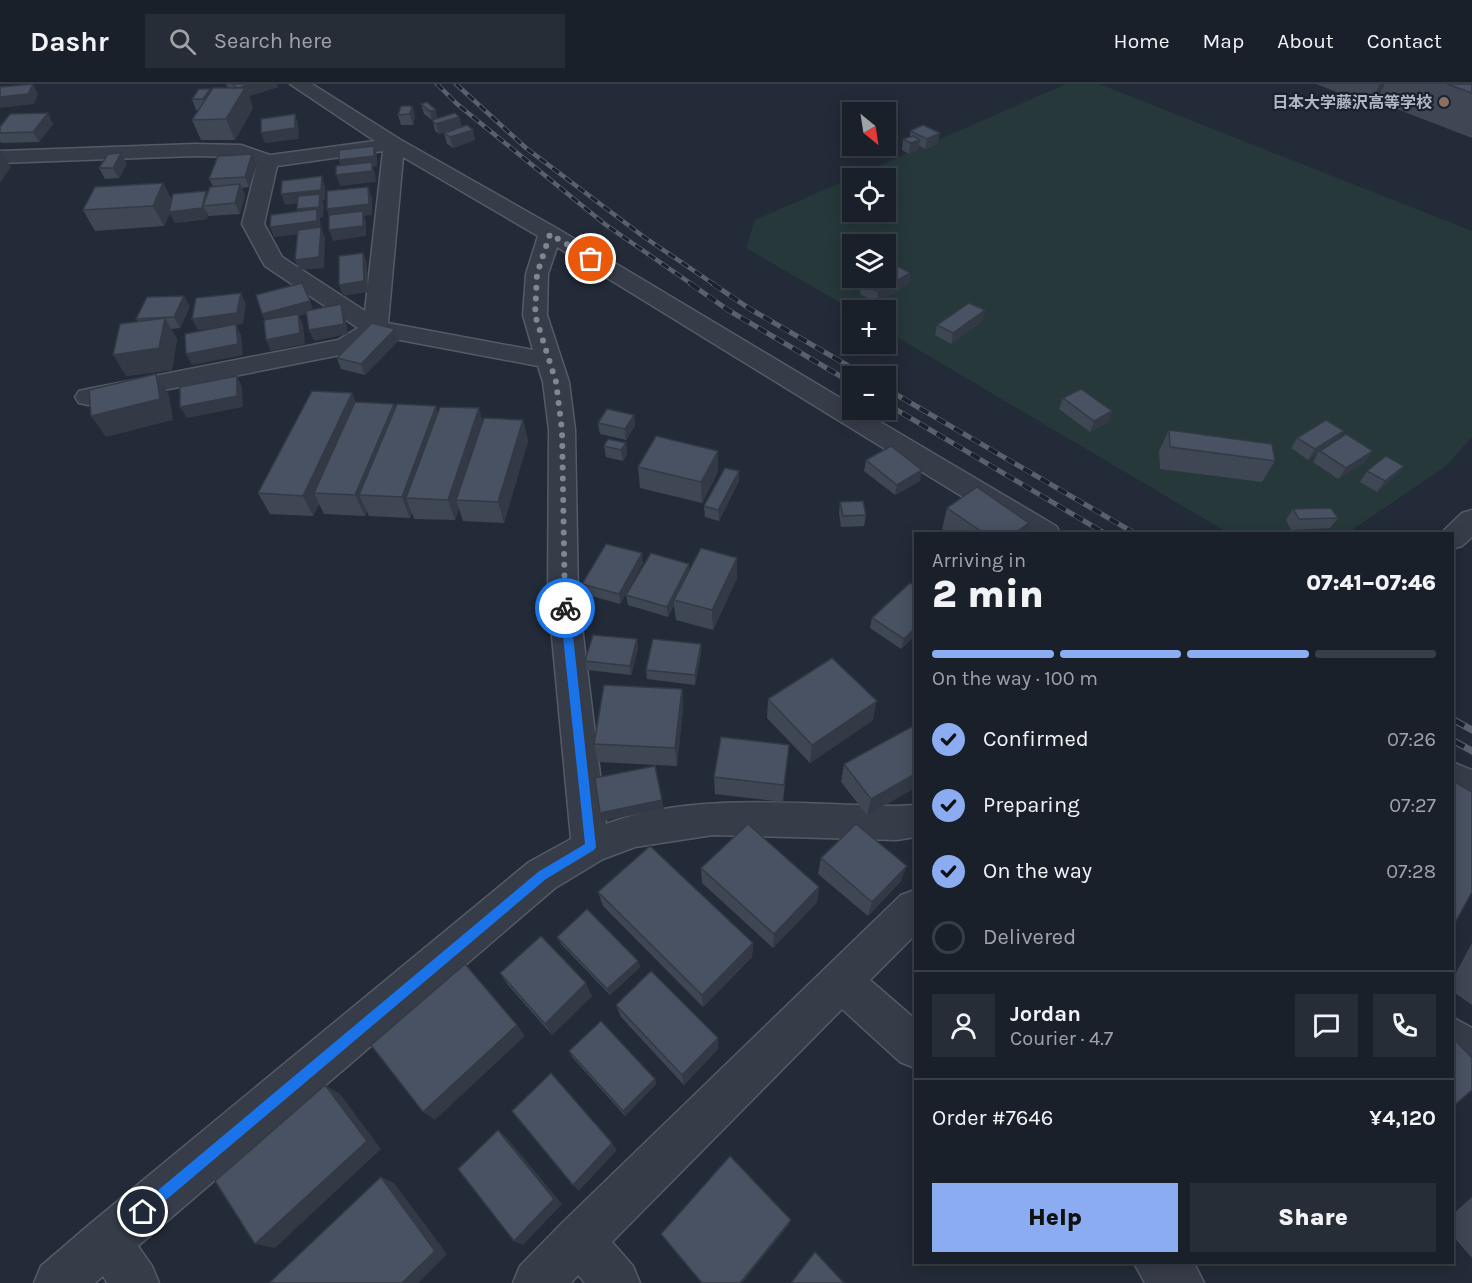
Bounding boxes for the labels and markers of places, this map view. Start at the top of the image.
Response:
place label: 日本大学藤沢高等学校 [1272,93,1432,112]
marker: 日本大学藤沢高等学校 [1437,95,1451,109]
pin [565,233,616,284]
pin [117,1186,168,1237]

